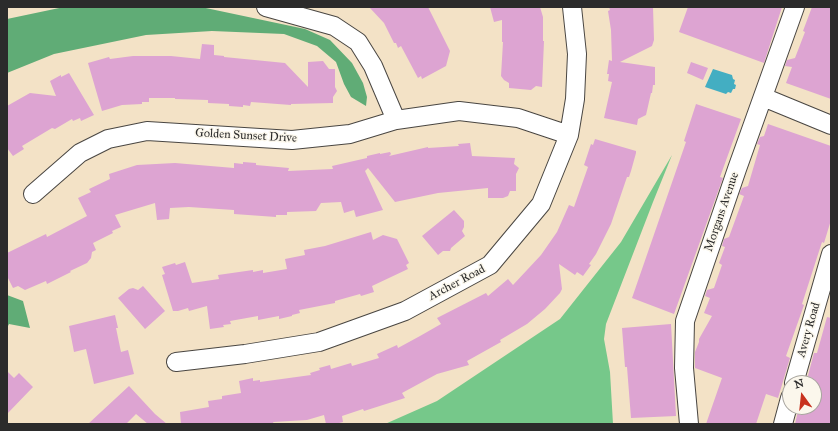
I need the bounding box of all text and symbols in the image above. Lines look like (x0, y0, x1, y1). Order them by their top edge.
street label: Golden Sunset Drive (195, 126, 297, 146)
street label: Morgans Avenue (702, 170, 742, 254)
street label: Archer Road (426, 262, 488, 304)
street label: Avery Road (794, 301, 824, 359)
north arrow (782, 375, 822, 415)
text: N (793, 376, 805, 391)

